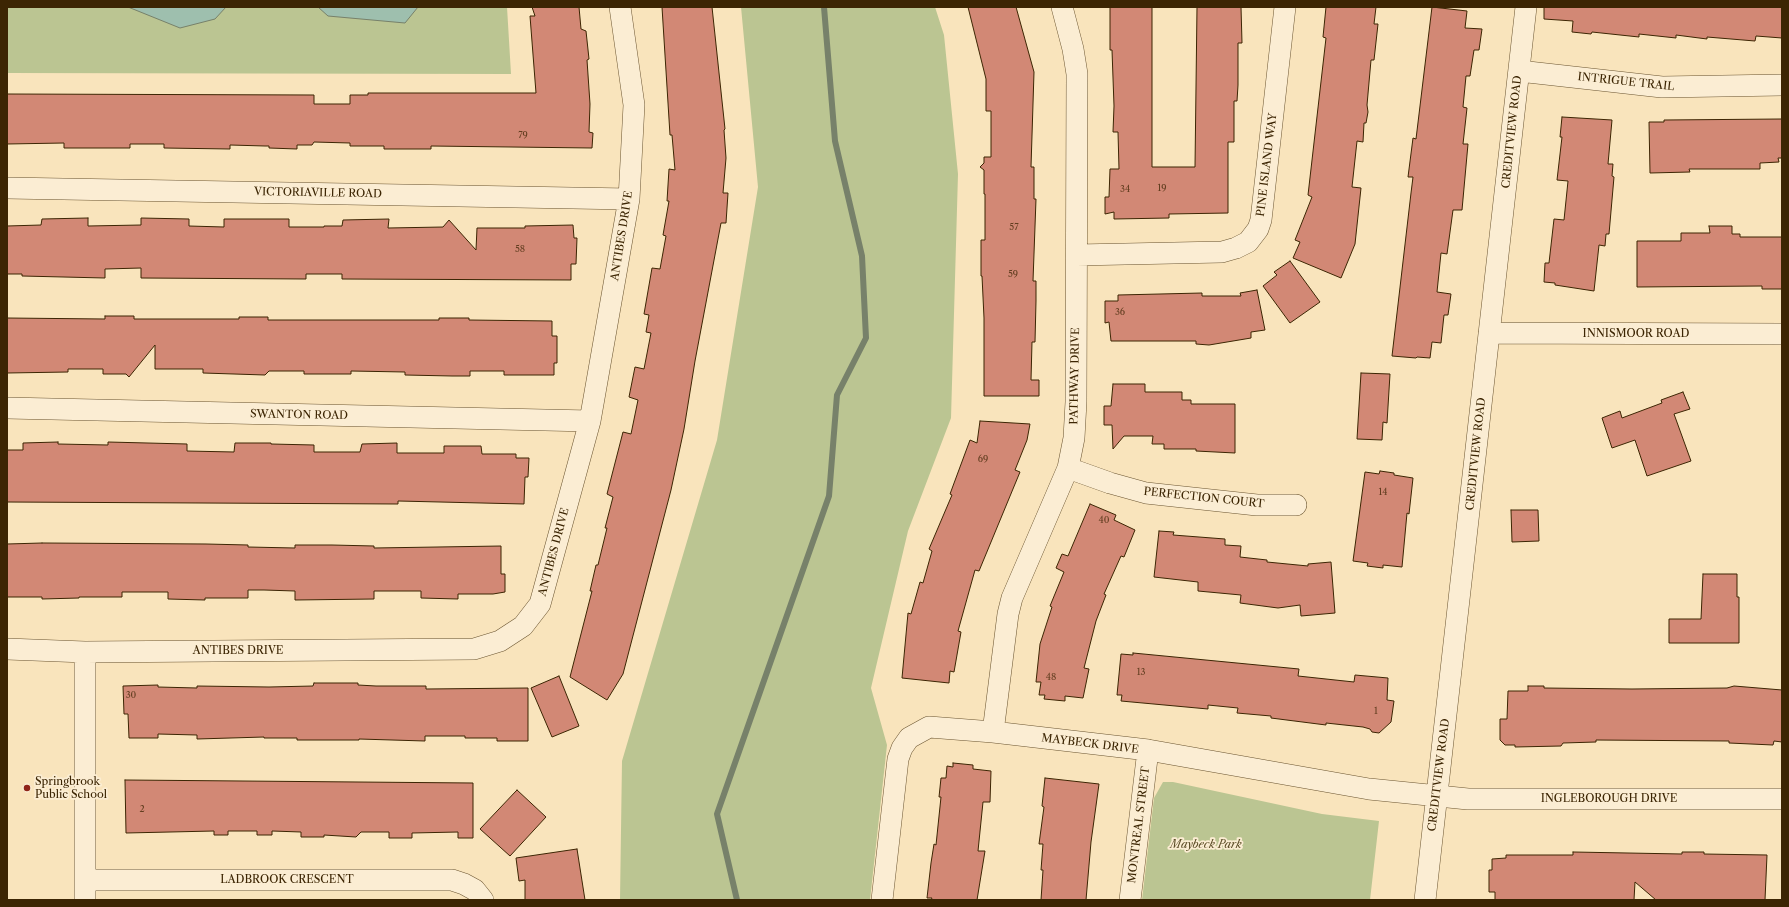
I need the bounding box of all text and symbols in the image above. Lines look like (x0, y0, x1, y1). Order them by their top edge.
street label: INTRIGUE TRAIL (1577, 70, 1675, 94)
street label: CREDITVIEW ROAD (1499, 75, 1525, 189)
street label: PINE ISLAND WAY (1254, 112, 1280, 218)
house number: 79 (518, 130, 528, 140)
house number: 19 (1157, 183, 1167, 193)
house number: 34 (1120, 184, 1130, 194)
street label: VICTORIAVILLE ROAD (254, 185, 382, 201)
street label: ANTIBES DRIVE (608, 190, 636, 282)
house number: 57 (1009, 222, 1019, 232)
house number: 58 (515, 244, 525, 254)
house number: 59 (1008, 269, 1018, 279)
house number: 36 (1115, 307, 1125, 317)
street label: PATHWAY DRIVE (1068, 327, 1082, 425)
street label: INNISMOOR ROAD (1583, 327, 1689, 341)
street label: CREDITVIEW ROAD (1463, 397, 1489, 511)
street label: SWANTON ROAD (250, 408, 348, 422)
house number: 69 (978, 454, 988, 464)
street label: PERFECTION COURT (1143, 485, 1265, 511)
house number: 14 (1379, 487, 1387, 497)
street label: ANTIBES DRIVE (536, 506, 572, 598)
house number: 40 (1099, 515, 1109, 525)
street label: ANTIBES DRIVE (193, 644, 283, 658)
house number: 13 (1137, 667, 1145, 677)
house number: 48 (1046, 672, 1056, 682)
house number: 30 (126, 690, 136, 700)
house number: 1 (1374, 706, 1378, 716)
street label: CREDITVIEW ROAD (1426, 718, 1452, 832)
street label: MAYBECK DRIVE (1041, 731, 1139, 757)
street label: MONTREAL STREET (1125, 766, 1153, 884)
place label: Springbrook Public School (35, 775, 107, 801)
marker: Springbrook Public School (22, 783, 32, 793)
street label: INGLEBOROUGH DRIVE (1541, 792, 1677, 806)
house number: 2 (139, 804, 145, 814)
park label: Maybeck Park (1170, 838, 1242, 852)
street label: LADBROOK CRESCENT (220, 873, 354, 887)

